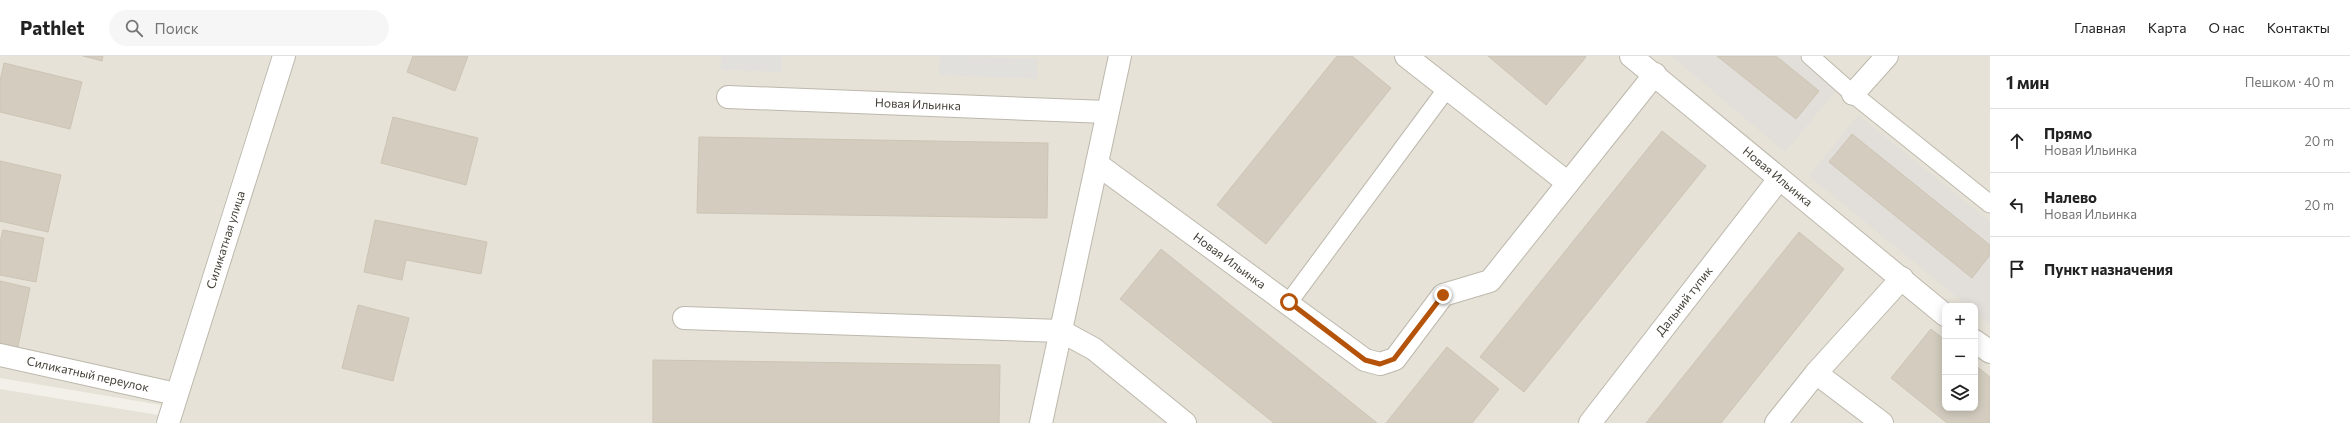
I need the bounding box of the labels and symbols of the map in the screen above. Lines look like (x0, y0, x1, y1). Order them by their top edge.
street label: Новая Ильинка (875, 95, 961, 112)
street label: Новая Ильинка (1741, 143, 1816, 209)
street label: Силикатная улица (203, 189, 247, 290)
street label: Новая Ильинка (1191, 229, 1269, 291)
street label: Дальний тупик (1652, 263, 1715, 338)
route end (1434, 286, 1452, 304)
route start (1280, 293, 1298, 311)
street label: Силикатный переулок (26, 353, 151, 394)

